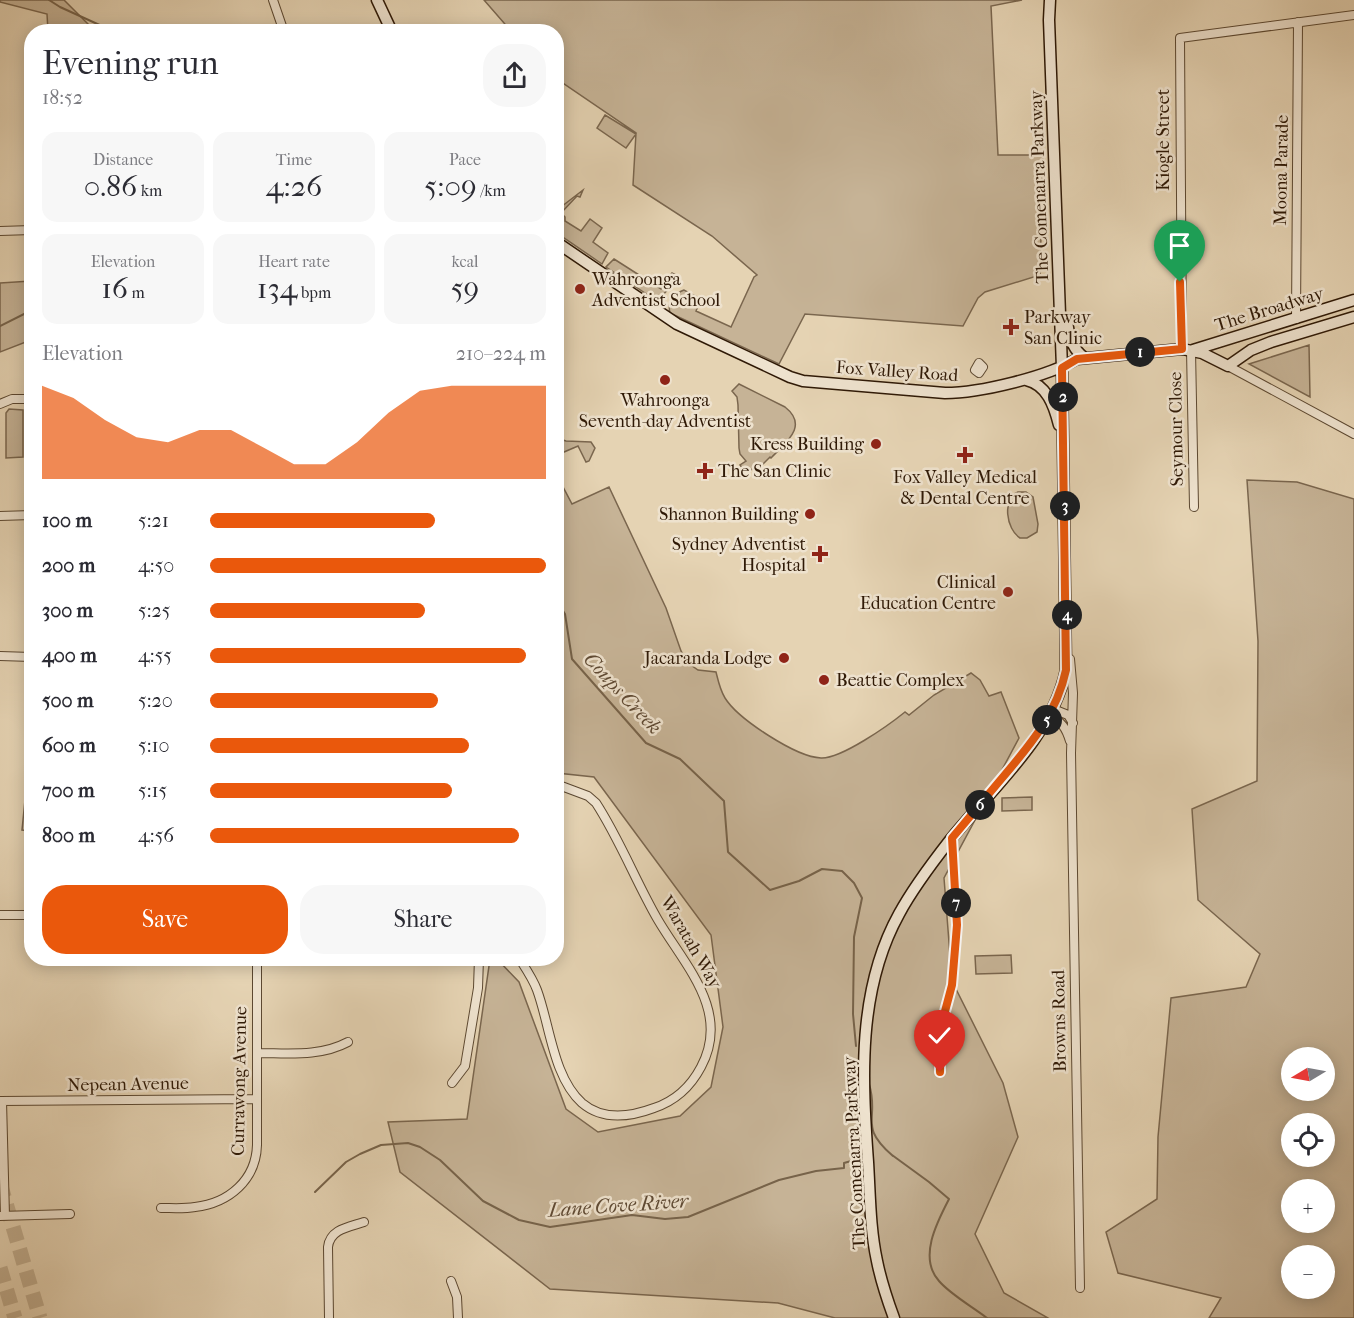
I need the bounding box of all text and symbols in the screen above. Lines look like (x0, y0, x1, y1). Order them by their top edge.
text: Evening run (42, 44, 219, 83)
button: share (483, 44, 546, 107)
text: 18:52 (42, 86, 83, 109)
street label: Kiogle Street (1153, 88, 1174, 191)
street label: The Comenarra Parkway (1026, 89, 1053, 284)
street label: Moona Parade (1270, 114, 1293, 226)
text: Distance (93, 150, 153, 169)
text: Time (276, 150, 312, 169)
text: Pace (449, 150, 481, 169)
text: 0.86 (84, 169, 137, 204)
text: 4:26 (266, 169, 322, 204)
text: 5:09 (424, 169, 477, 204)
text: km (137, 181, 162, 200)
text: /km (477, 181, 506, 200)
pin (1154, 220, 1205, 282)
icon: arrive (1163, 229, 1196, 262)
text: Elevation (91, 252, 155, 271)
text: Heart rate (258, 252, 330, 271)
text: kcal (452, 252, 478, 271)
place label: Wahroonga Adventist School (591, 269, 720, 311)
text: 16 (101, 271, 128, 306)
text: 134 (257, 271, 298, 306)
text: 59 (451, 271, 479, 306)
marker: Wahroonga Adventist School (573, 282, 587, 296)
text: m (128, 283, 145, 302)
text: bpm (298, 283, 331, 302)
street label: The Broadway (1212, 283, 1327, 336)
place label: Parkway San Clinic (1024, 307, 1102, 349)
marker: Parkway San Clinic (1002, 318, 1020, 336)
pin: 1 (1125, 337, 1155, 367)
text: Elevation (42, 342, 123, 365)
text: 210–224 m (456, 342, 546, 365)
text: 1 (1137, 342, 1143, 361)
street label: Fox Valley Road (835, 357, 959, 386)
street label: Seymour Close (1165, 371, 1188, 486)
marker: Wahroonga Seventh-day Adventist (658, 373, 672, 387)
pin: 2 (1048, 382, 1078, 412)
text: 2 (1059, 387, 1067, 406)
place label: Wahroonga Seventh-day Adventist (579, 390, 752, 432)
place label: Kress Building (750, 434, 864, 455)
marker: Kress Building (869, 437, 883, 451)
marker: Fox Valley Medical & Dental Centre (956, 446, 974, 464)
place label: The San Clinic (718, 461, 831, 482)
marker: The San Clinic (696, 462, 714, 480)
place label: Fox Valley Medical & Dental Centre (893, 467, 1037, 509)
pin: 3 (1050, 491, 1080, 521)
text: 3 (1062, 496, 1068, 515)
place label: Shannon Building (659, 504, 798, 525)
marker: Shannon Building (803, 507, 817, 521)
text: 100 m (42, 509, 92, 532)
text: 5:21 (138, 509, 169, 532)
place label: Sydney Adventist Hospital (672, 534, 807, 576)
marker: Sydney Adventist Hospital (811, 545, 829, 563)
text: 200 m (42, 554, 95, 577)
text: 4:50 (138, 554, 174, 577)
place label: Clinical Education Centre (860, 572, 996, 614)
marker: Clinical Education Centre (1001, 585, 1015, 599)
text: 300 m (42, 599, 93, 622)
text: 5:25 (138, 599, 170, 622)
pin: 4 (1052, 600, 1082, 630)
text: 4 (1062, 605, 1072, 624)
text: 400 m (42, 644, 97, 667)
text: 4:55 (138, 644, 172, 667)
water label: Coups Creek (579, 648, 666, 739)
place label: Jacaranda Lodge (642, 648, 772, 669)
marker: Jacaranda Lodge (777, 651, 791, 665)
place label: Beattie Complex (836, 670, 965, 691)
marker: Beattie Complex (817, 673, 831, 687)
text: 500 m (42, 689, 94, 712)
text: 5:20 (138, 689, 173, 712)
pin: 5 (1032, 705, 1062, 735)
text: 5 (1044, 710, 1050, 729)
text: 600 m (42, 734, 96, 757)
text: 5:10 (138, 734, 170, 757)
text: 700 m (42, 779, 95, 802)
text: 5:15 (138, 779, 167, 802)
pin: 6 (965, 790, 995, 820)
text: 6 (976, 795, 984, 814)
text: 800 m (42, 824, 95, 847)
text: 4:56 (138, 824, 174, 847)
button: Save (42, 885, 288, 954)
button: Share (300, 885, 546, 954)
pin: 7 (941, 888, 971, 918)
street label: Waratah Way (655, 891, 726, 994)
text: 7 (952, 893, 960, 912)
street label: Browns Road (1048, 969, 1071, 1072)
street label: Currawong Avenue (228, 1006, 251, 1156)
pin (914, 1010, 965, 1072)
icon: check (923, 1019, 956, 1052)
north arrow (1281, 1047, 1335, 1101)
map controls (1281, 1047, 1335, 1299)
street label: The Comenarra Parkway (839, 1055, 870, 1250)
street label: Nepean Avenue (67, 1073, 189, 1096)
button: locate (1281, 1113, 1335, 1167)
button: + (1281, 1179, 1335, 1233)
water label: Lane Cove River (545, 1189, 691, 1222)
button: − (1281, 1245, 1335, 1299)

